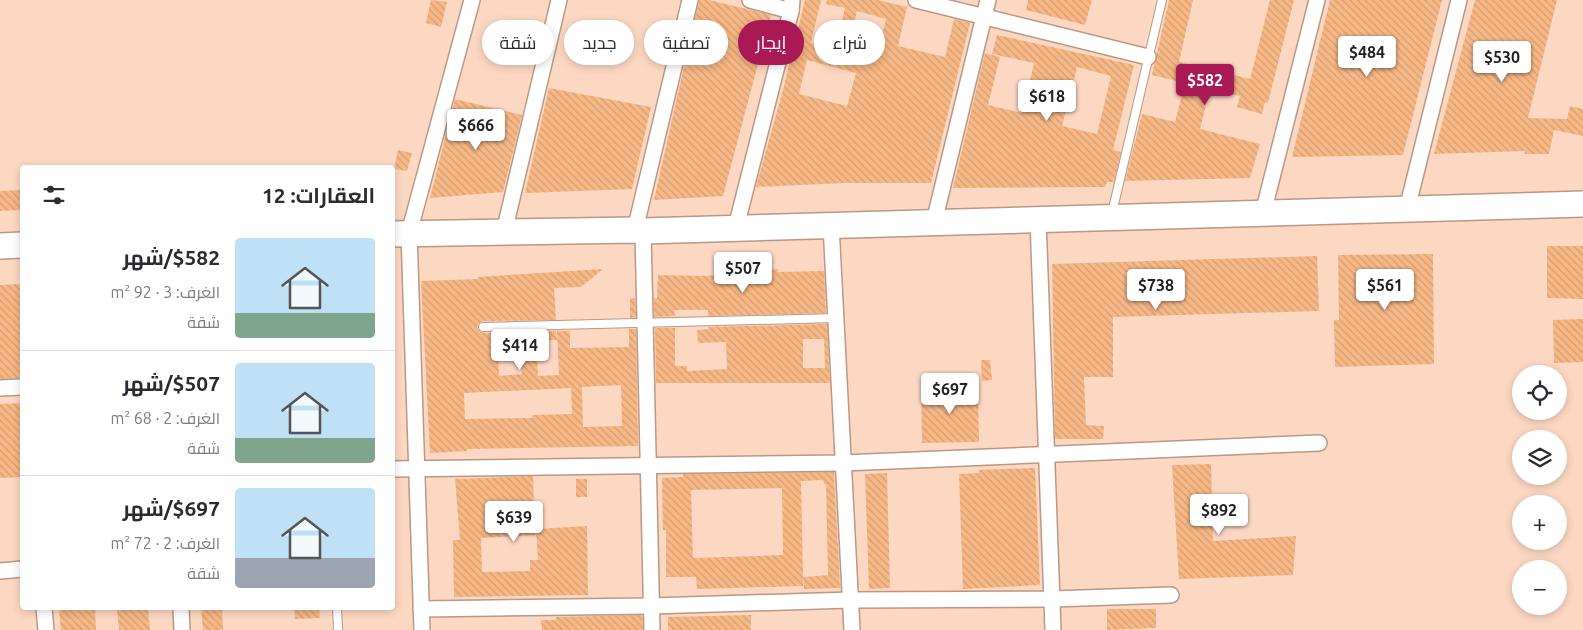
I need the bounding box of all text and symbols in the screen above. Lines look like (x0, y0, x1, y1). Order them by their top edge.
chip: شقة (482, 20, 554, 65)
chip: جديد (564, 20, 634, 65)
chip: تصفية (644, 20, 728, 65)
chip: إيجار (738, 20, 804, 65)
chip: شراء (814, 20, 885, 65)
pin: $484 (1337, 36, 1397, 78)
pin: $530 (1472, 41, 1532, 83)
text: $484 (1349, 43, 1385, 61)
text: $530 (1484, 48, 1520, 66)
pin: $582 (1175, 64, 1235, 106)
text: $582 (1187, 71, 1223, 89)
pin: $618 (1017, 80, 1077, 122)
text: $618 (1029, 87, 1065, 105)
pin: $666 (446, 108, 506, 151)
text: $666 (458, 116, 494, 134)
icon: filters (40, 181, 68, 209)
text: العقارات: 12 (262, 183, 375, 207)
text: $582/شهر (123, 245, 220, 269)
pin: $507 (713, 252, 773, 294)
icon: home (275, 258, 335, 318)
text: $507 (725, 259, 761, 277)
pin: $738 (1126, 268, 1186, 311)
pin: $561 (1355, 268, 1415, 311)
text: $738 (1138, 276, 1174, 294)
text: $561 (1367, 276, 1403, 294)
text: الغرف: 3 · 92 m² (111, 283, 220, 301)
text: شقة (187, 313, 220, 331)
pin: $414 (490, 328, 550, 371)
text: $414 (502, 336, 538, 354)
map controls (1512, 365, 1567, 615)
button: locate (1512, 365, 1567, 420)
text: $507/شهر (123, 371, 220, 395)
pin: $697 (920, 372, 980, 415)
text: $697 (932, 380, 968, 398)
icon: home (275, 383, 335, 443)
text: الغرف: 2 · 68 m² (111, 409, 220, 427)
button: layers (1512, 430, 1567, 485)
text: شقة (187, 439, 220, 457)
pin: $892 (1189, 494, 1249, 536)
button: + (1512, 495, 1567, 550)
text: $697/شهر (123, 496, 220, 520)
pin: $639 (484, 500, 544, 543)
text: $892 (1201, 501, 1237, 519)
icon: home (275, 508, 335, 568)
text: $639 (496, 508, 532, 526)
text: الغرف: 2 · 72 m² (111, 534, 220, 552)
button: − (1512, 560, 1567, 615)
text: شقة (187, 564, 220, 582)

